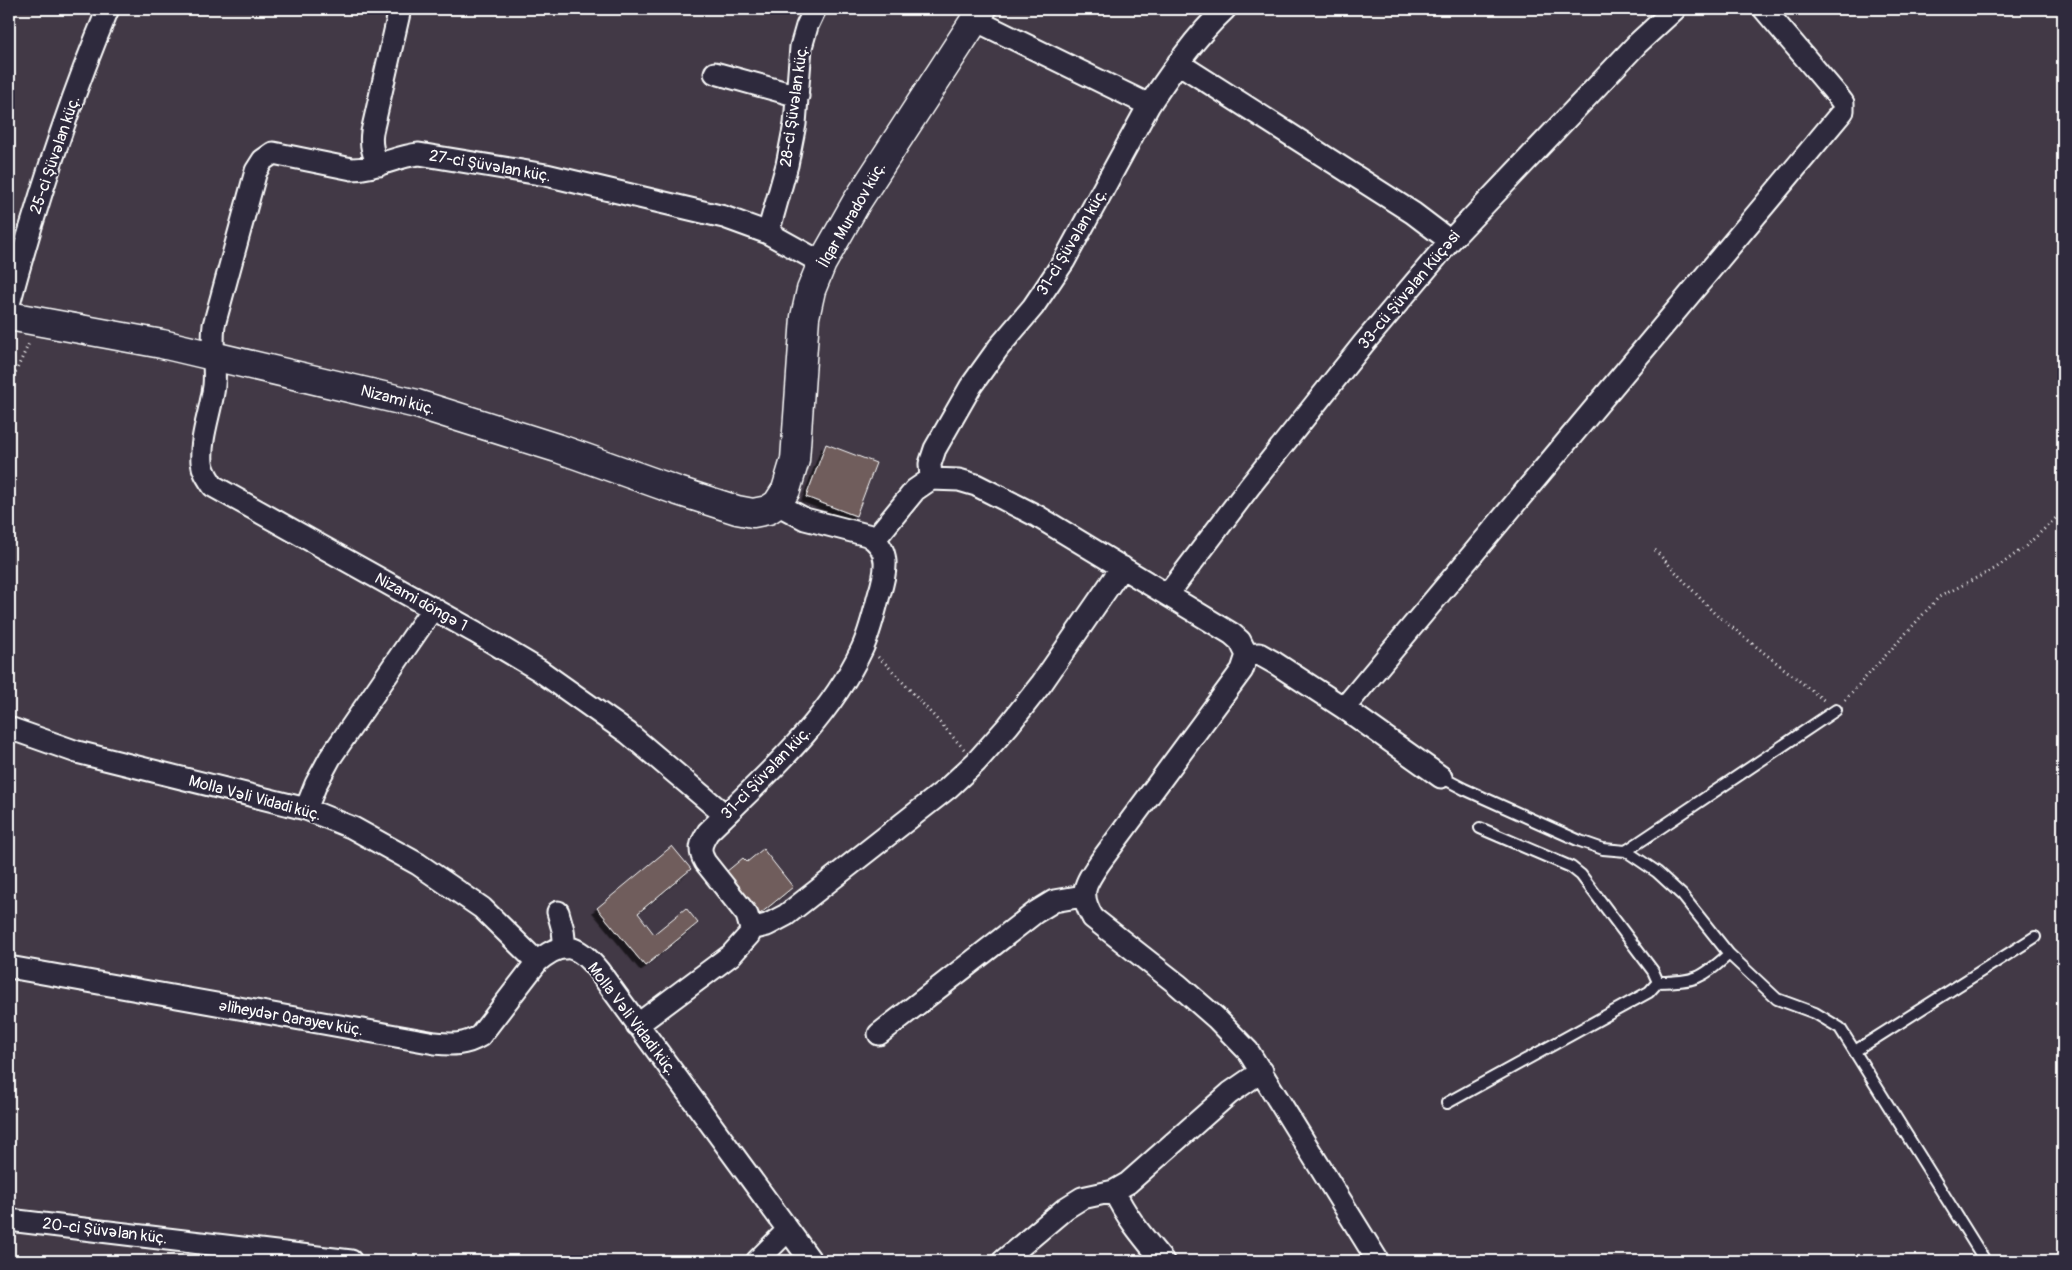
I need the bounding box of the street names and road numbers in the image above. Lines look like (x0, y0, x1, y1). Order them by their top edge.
street label: 28-ci Şüvəlan küç. (776, 44, 812, 168)
street label: 25-ci Şüvəlan küç. (25, 93, 85, 217)
street label: 27-ci Şüvəlan küç. (428, 145, 552, 187)
street label: İlqar Muradov küç. (814, 159, 890, 271)
street label: 31-ci Şüvəlan küç. (1032, 185, 1112, 299)
street label: 33-cü Şüvəlan Küçəsi (1354, 227, 1464, 353)
street label: Nizami küç. (358, 380, 438, 420)
street label: Nizami döngə 1 (371, 568, 471, 636)
street label: 31-ci Şüvəlan küç. (717, 723, 815, 823)
street label: Molla Vəli Vidadi küç. (186, 771, 324, 825)
street label: Molla Vəli Vidadi küç. (583, 958, 681, 1080)
street label: Əliheydər Qarayev küç. (217, 995, 365, 1041)
street label: 20-ci Şüvəlan küç. (41, 1213, 169, 1249)

